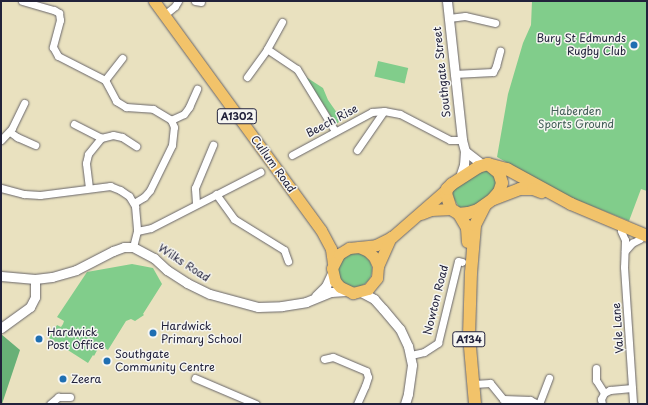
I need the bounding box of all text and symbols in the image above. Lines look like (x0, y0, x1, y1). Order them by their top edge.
street label: Southgate Street (431, 26, 453, 118)
place label: Bury St Edmunds Rugby Club (536, 32, 626, 58)
marker: Bury St Edmunds Rugby Club (629, 40, 639, 50)
street label: Beech Rise (304, 102, 360, 140)
park label: Haberden Sports Ground (538, 105, 614, 131)
road number: A1302 (216, 108, 258, 124)
street label: Cullum Road (248, 133, 298, 195)
street label: Wilks Road (155, 241, 213, 285)
street label: Nowton Road (421, 264, 451, 336)
street label: Vale Lane (610, 302, 626, 354)
place label: Hardwick Primary School (161, 320, 242, 346)
place label: Hardwick Post Office (47, 326, 105, 352)
marker: Hardwick Primary School (148, 328, 158, 338)
road number: A134 (452, 331, 486, 347)
marker: Hardwick Post Office (34, 334, 44, 344)
place label: Southgate Community Centre (115, 348, 216, 374)
marker: Southgate Community Centre (102, 356, 112, 366)
place label: Zeera (71, 372, 101, 386)
marker: Zeera (58, 374, 68, 384)

